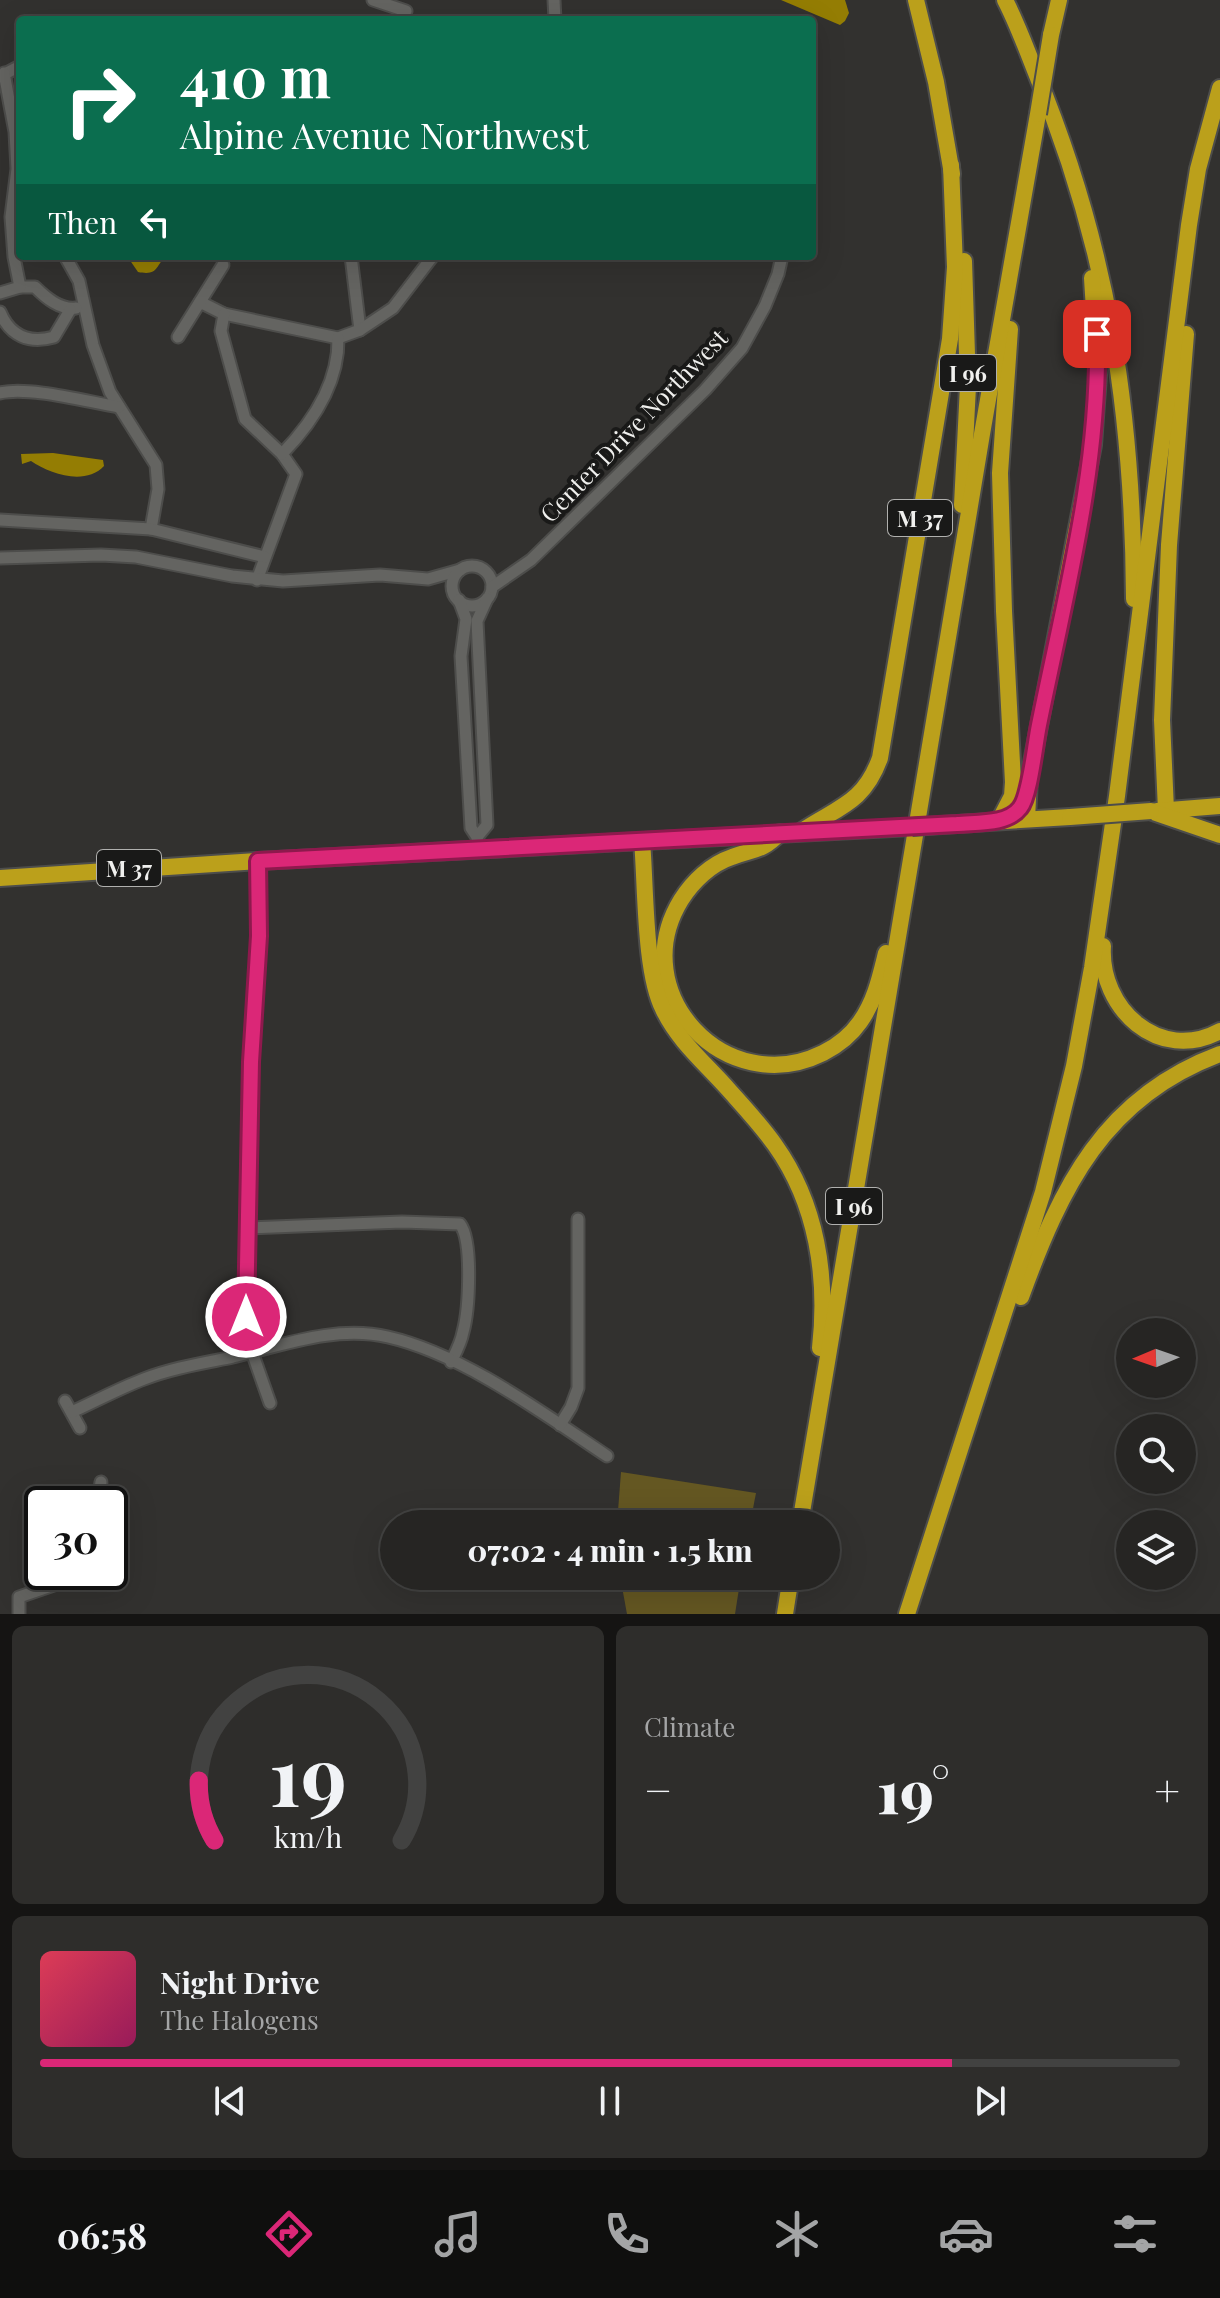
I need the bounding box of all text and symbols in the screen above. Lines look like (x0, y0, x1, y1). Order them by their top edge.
text: 410 m (180, 38, 331, 113)
icon: right (48, 48, 152, 152)
text: Alpine Avenue Northwest (180, 110, 588, 158)
icon: left (133, 200, 177, 244)
text: Then (48, 202, 117, 242)
pin (1063, 300, 1131, 368)
icon: arrive (1075, 312, 1119, 356)
street label: Center Drive Northwest (532, 321, 734, 528)
road number: I 96 (940, 355, 996, 391)
road number: M 37 (888, 500, 952, 536)
road number: M 37 (97, 850, 161, 886)
road number: I 96 (826, 1188, 882, 1224)
position arrow (204, 1275, 288, 1359)
north arrow (1116, 1318, 1196, 1398)
map controls (1116, 1318, 1196, 1590)
button: search (1116, 1414, 1196, 1494)
speed limit sign: 30 (24, 1486, 128, 1590)
button: layers (1116, 1510, 1196, 1590)
text: 07:02 · 4 min · 1.5 km (467, 1530, 753, 1570)
text: Climate (644, 1709, 735, 1744)
text: 19 (269, 1717, 347, 1828)
text: 19° (877, 1749, 950, 1829)
text: − (644, 1759, 672, 1818)
text: + (1154, 1759, 1180, 1818)
text: km/h (274, 1817, 342, 1855)
text: Night Drive (160, 1962, 320, 2002)
text: The Halogens (160, 2002, 319, 2037)
icon: previous (208, 2079, 252, 2123)
icon: pause (588, 2079, 632, 2123)
icon: next (968, 2079, 1012, 2123)
icon: directions (261, 2206, 317, 2262)
icon: music (430, 2206, 486, 2262)
icon: phone (599, 2206, 655, 2262)
icon: climate (769, 2206, 825, 2262)
icon: car (938, 2206, 994, 2262)
icon: filters (1107, 2206, 1163, 2262)
text: 06:58 (57, 2210, 147, 2258)

